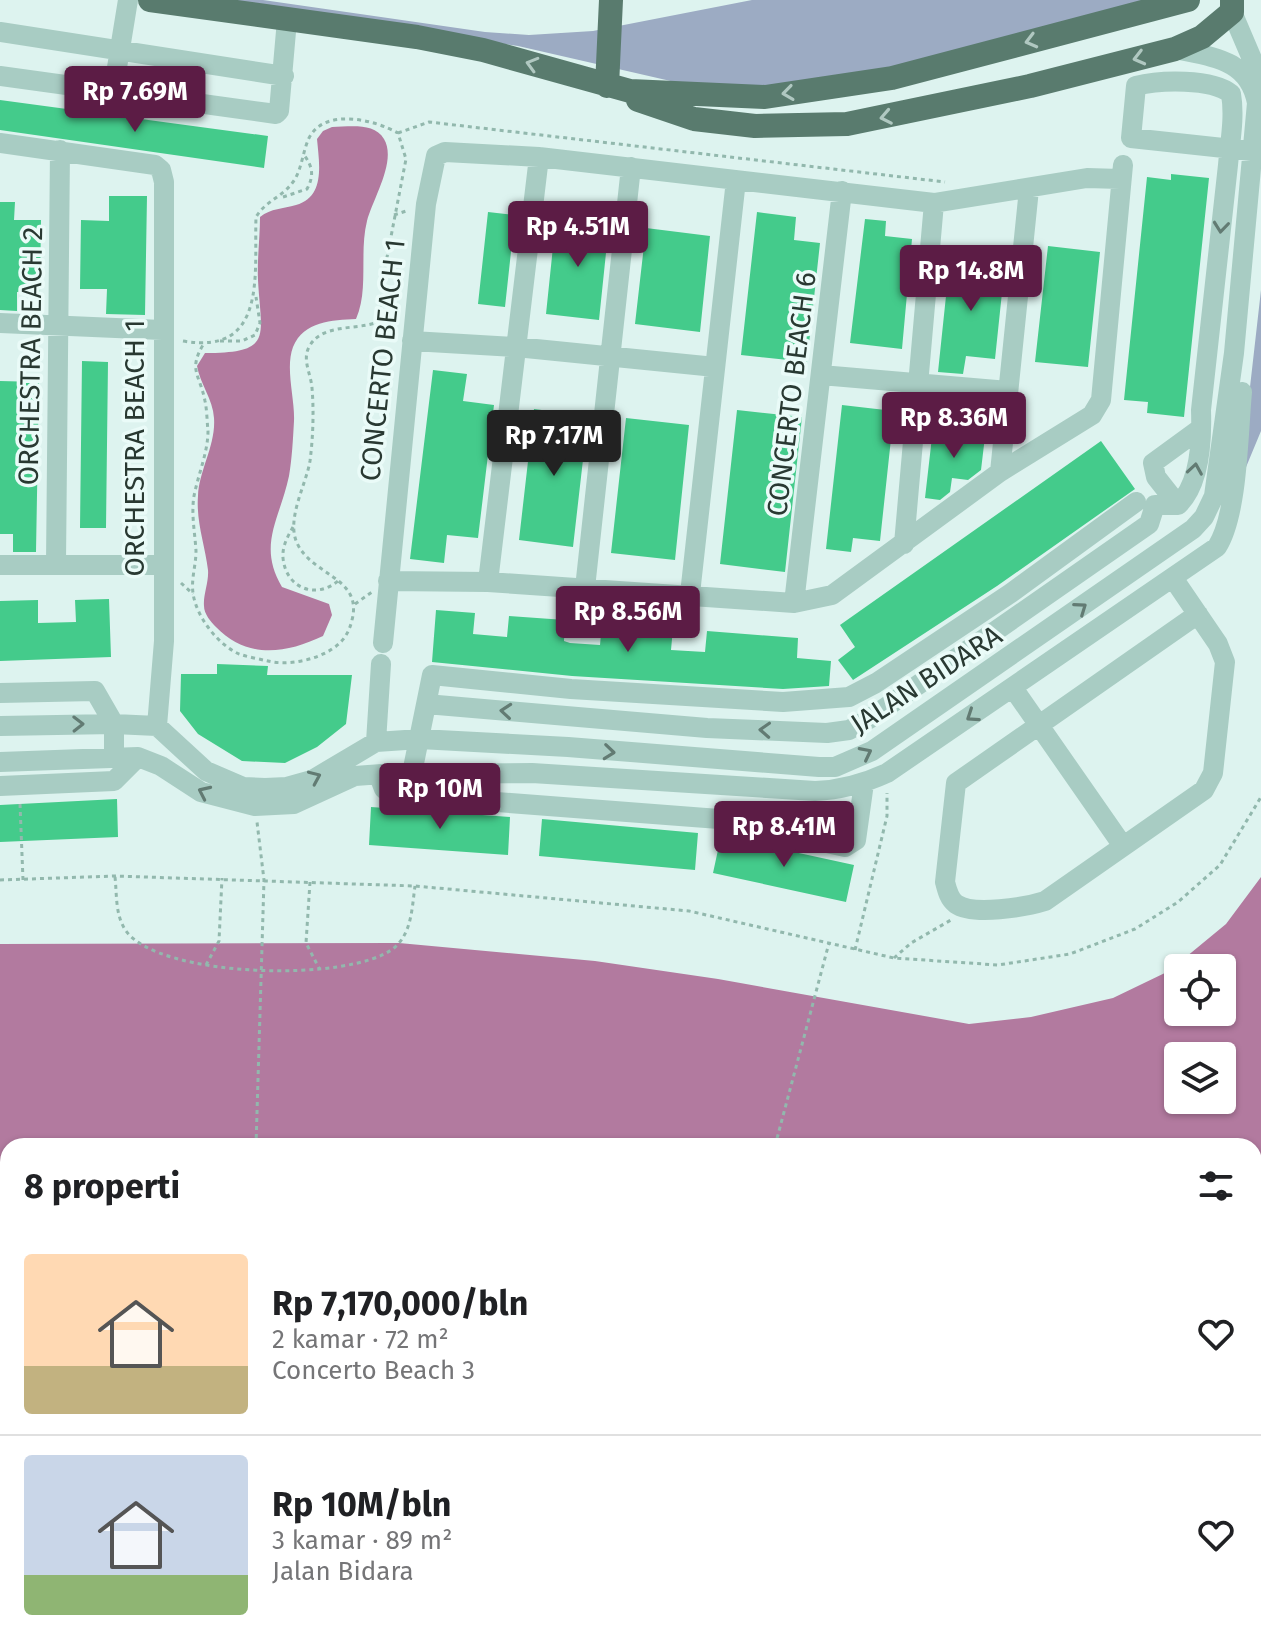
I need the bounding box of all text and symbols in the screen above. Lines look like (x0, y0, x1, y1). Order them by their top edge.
one-way arrow (1025, 32, 1039, 49)
one-way arrow (1132, 49, 1146, 66)
one-way arrow (525, 57, 539, 74)
pin: Rp 7.69M (52, 66, 218, 134)
text: Rp 7.69M (82, 76, 188, 107)
one-way arrow (781, 84, 794, 101)
one-way arrow (879, 108, 893, 125)
pin: Rp 4.51M (495, 201, 661, 269)
text: Rp 4.51M (526, 211, 630, 242)
one-way arrow (1213, 220, 1230, 234)
street label: ORCHESTRA BEACH 2 (12, 226, 49, 486)
street label: CONCERTO BEACH 1 (353, 237, 412, 483)
pin: Rp 14.8M (888, 245, 1054, 313)
text: Rp 14.8M (918, 255, 1024, 286)
street label: CONCERTO BEACH 6 (760, 270, 823, 518)
street label: ORCHESTRA BEACH 1 (118, 319, 151, 577)
pin: Rp 8.36M (871, 392, 1037, 460)
text: Rp 8.36M (900, 402, 1008, 433)
pin: Rp 7.17M (471, 410, 637, 478)
text: Rp 7.17M (505, 420, 603, 451)
one-way arrow (1185, 462, 1202, 476)
pin: Rp 8.56M (545, 586, 711, 654)
text: Rp 8.56M (574, 596, 682, 627)
one-way arrow (1073, 603, 1087, 618)
street label: JALAN BIDARA (845, 618, 1008, 740)
one-way arrow (499, 703, 512, 720)
one-way arrow (966, 706, 980, 721)
one-way arrow (72, 716, 85, 733)
one-way arrow (758, 722, 771, 739)
one-way arrow (603, 743, 616, 760)
one-way arrow (857, 748, 872, 763)
pin: Rp 10M (375, 763, 505, 831)
one-way arrow (307, 771, 321, 787)
text: Rp 10M (397, 773, 483, 804)
one-way arrow (198, 786, 212, 802)
pin: Rp 8.41M (701, 801, 867, 869)
text: Rp 8.41M (732, 811, 836, 842)
map controls (1164, 954, 1236, 1114)
button: locate (1164, 954, 1236, 1026)
button: layers (1164, 1042, 1236, 1114)
icon: filters (1194, 1164, 1238, 1208)
text: 8 properti (24, 1166, 180, 1207)
text: Rp 7,170,000/bln (272, 1283, 528, 1324)
icon: home (88, 1286, 184, 1382)
icon: heart (1194, 1312, 1238, 1356)
text: 2 kamar · 72 m² (272, 1324, 449, 1355)
text: Concerto Beach 3 (272, 1355, 475, 1386)
text: Rp 10M/bln (272, 1484, 451, 1525)
icon: home (88, 1487, 184, 1583)
icon: heart (1194, 1513, 1238, 1557)
text: 3 kamar · 89 m² (272, 1525, 452, 1556)
text: Jalan Bidara (272, 1556, 414, 1587)

